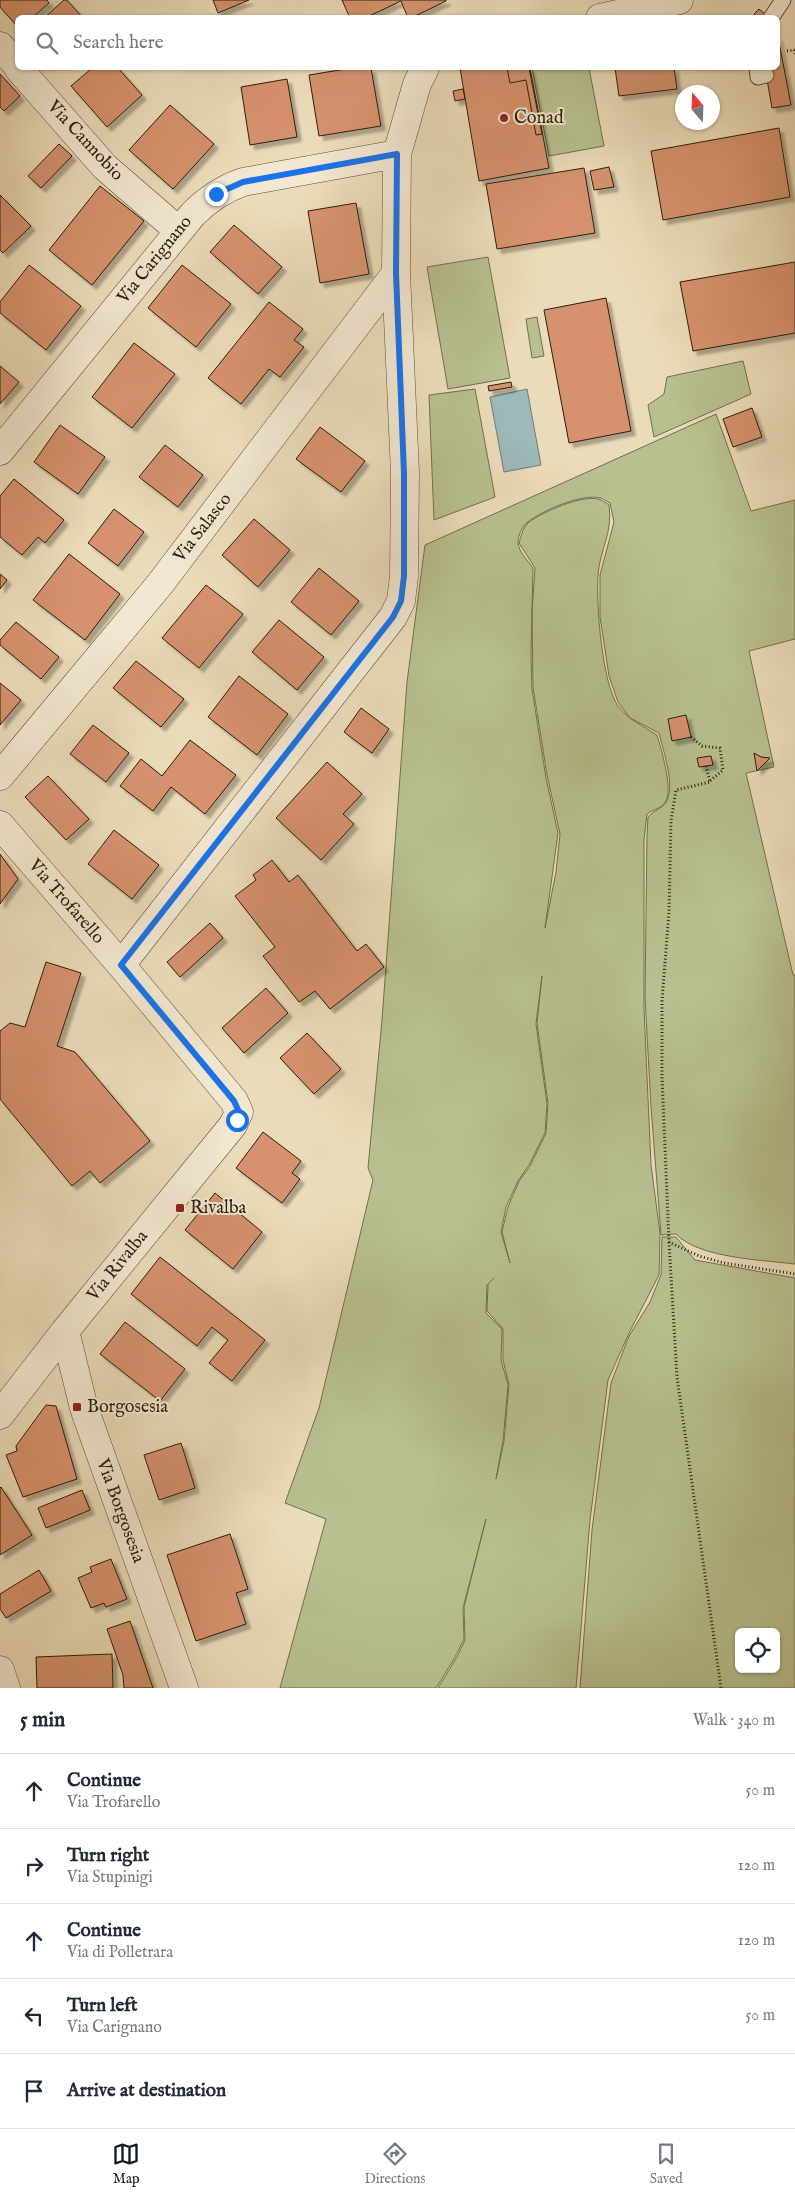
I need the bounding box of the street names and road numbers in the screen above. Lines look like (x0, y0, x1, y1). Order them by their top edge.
street label: Via Cannobio (41, 95, 128, 186)
street label: Via Carignano (112, 211, 198, 310)
street label: Via Salasco (168, 488, 237, 568)
street label: Via Trofarello (22, 854, 109, 949)
street label: Via Rivalba (82, 1226, 154, 1307)
street label: Via Borgosesia (90, 1455, 150, 1567)

